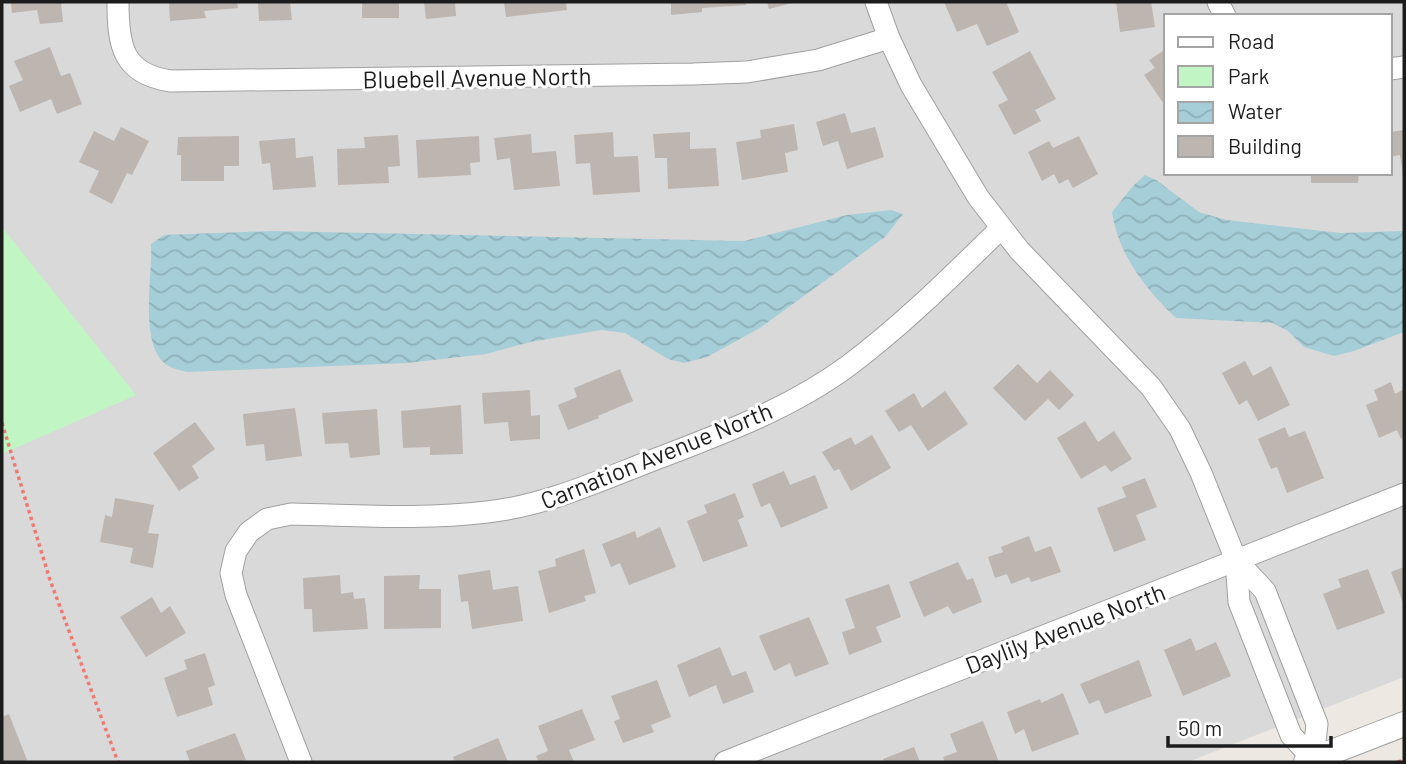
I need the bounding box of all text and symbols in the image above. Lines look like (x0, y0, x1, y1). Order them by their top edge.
legend (1164, 14, 1392, 175)
text: Road (1228, 28, 1274, 53)
street label: Bluebell Avenue North (362, 61, 592, 93)
text: Park (1228, 63, 1269, 88)
text: Water (1228, 98, 1283, 123)
text: Building (1228, 133, 1302, 158)
street label: Carnation Avenue North (536, 395, 776, 515)
street label: Daylily Avenue North (961, 576, 1169, 680)
scale bar (1168, 704, 1331, 748)
text: 50 m (1178, 715, 1222, 740)

